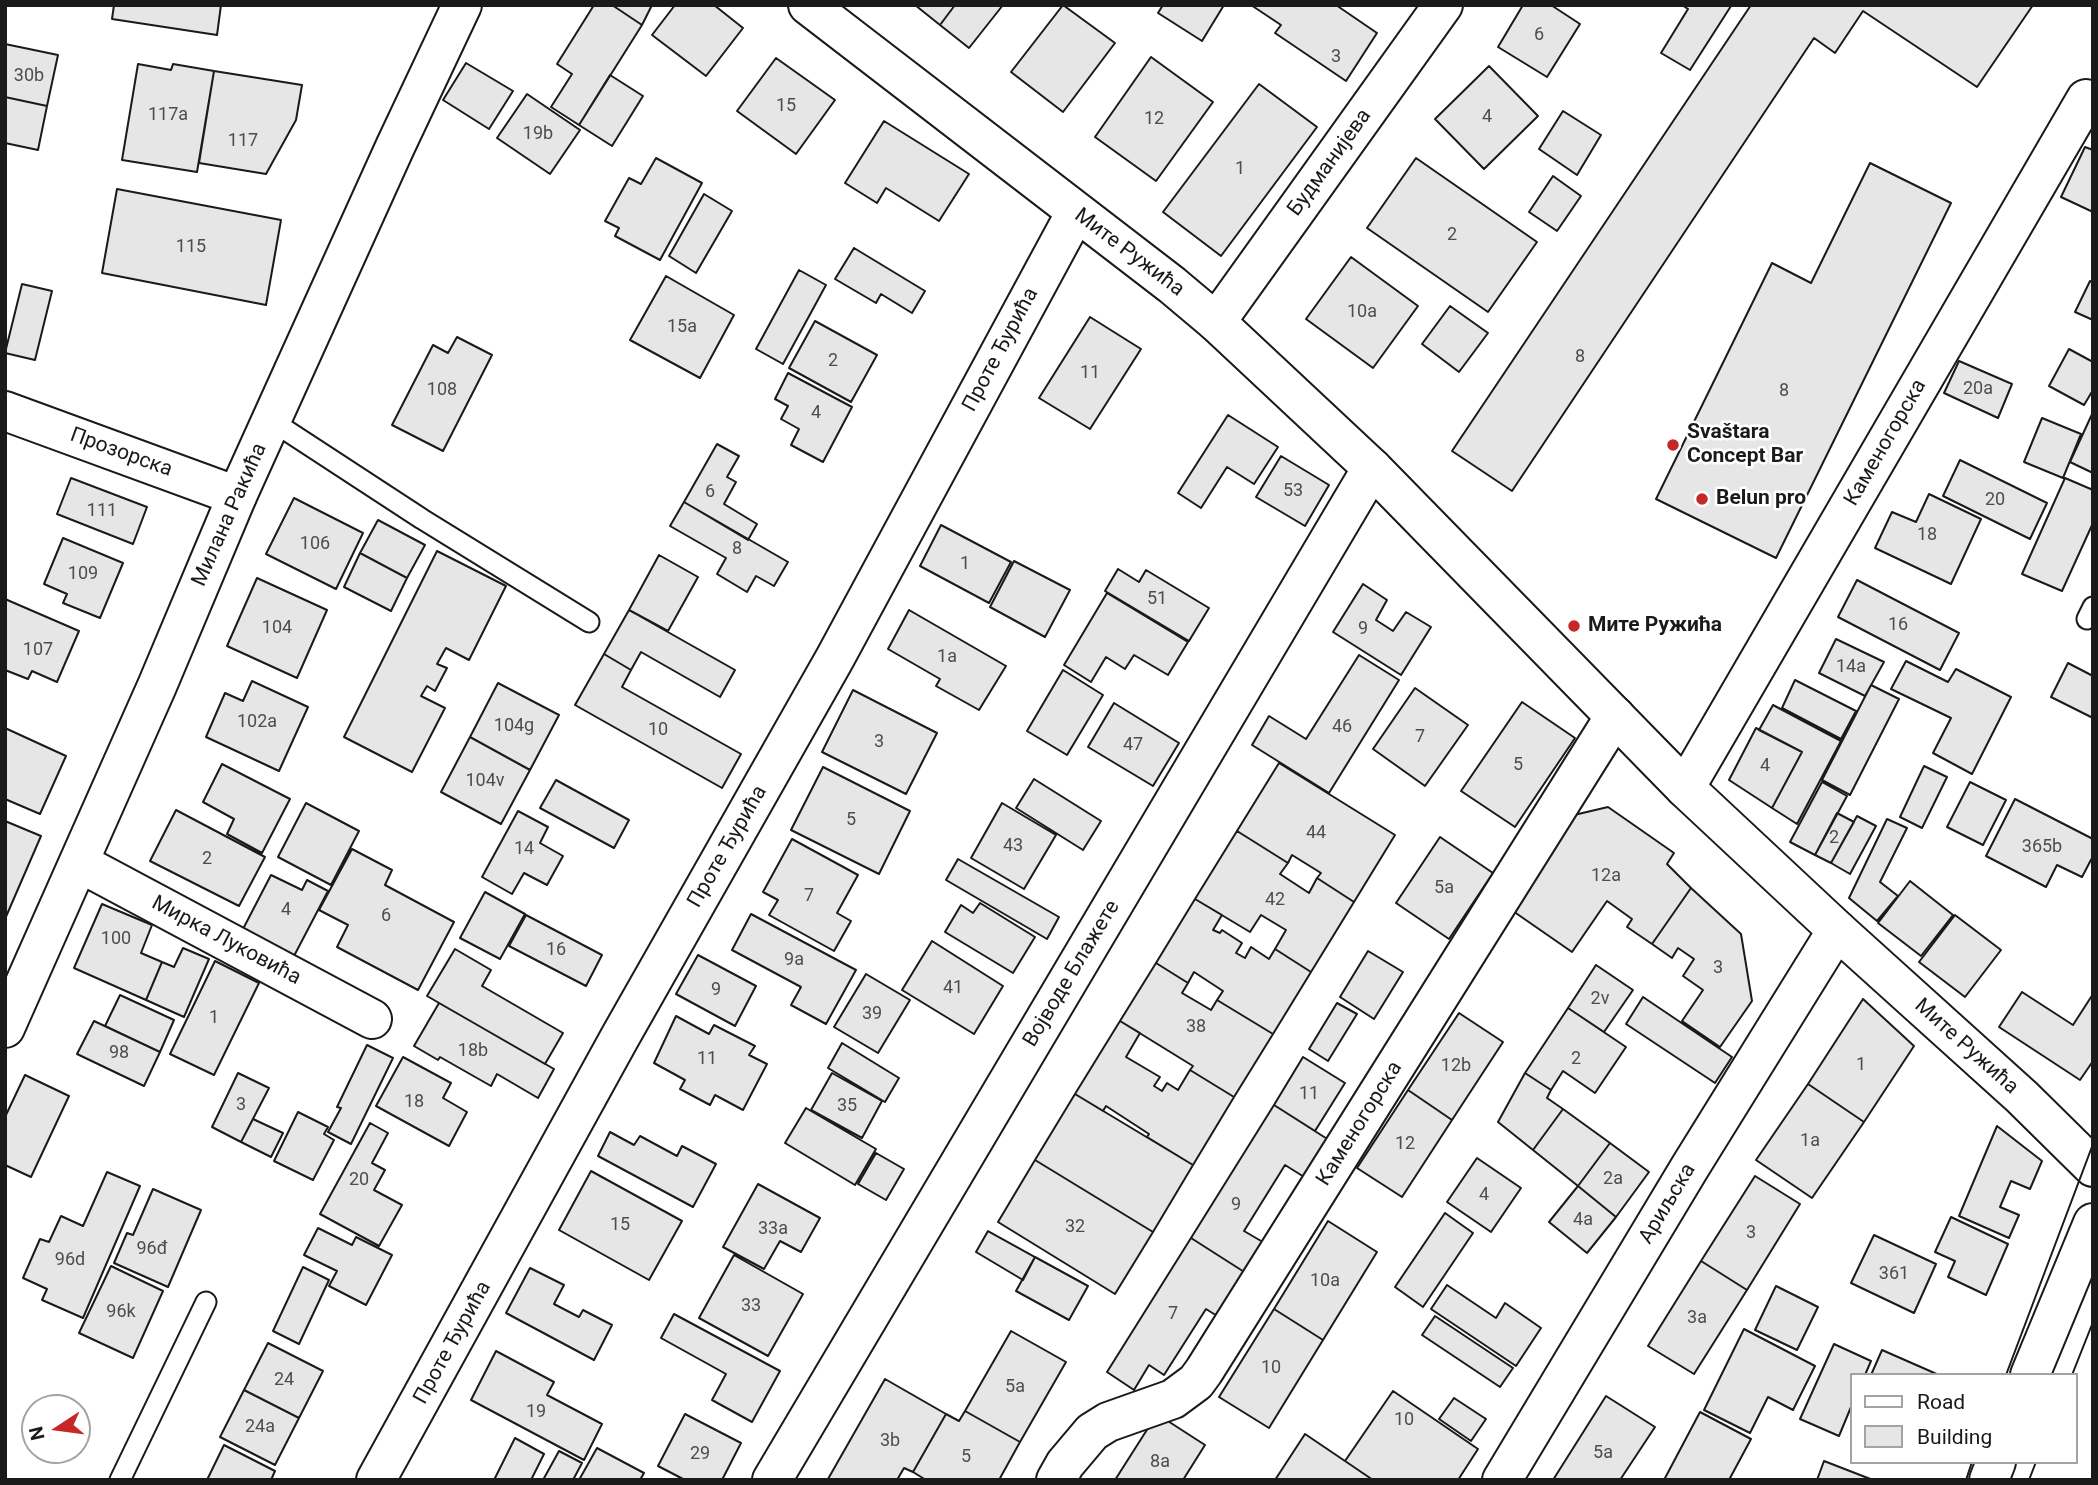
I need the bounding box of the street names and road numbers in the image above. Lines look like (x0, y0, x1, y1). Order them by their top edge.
street label: Будманијева (1283, 105, 1377, 221)
street label: Мите Ружића (1069, 204, 1189, 302)
street label: Проте Ђурића (958, 284, 1044, 416)
street label: Каменогорска (1840, 375, 1932, 511)
street label: Прозорска (66, 423, 176, 483)
street label: Милана Ракића (187, 439, 273, 591)
street label: Проте Ђурића (683, 781, 773, 913)
street label: Мирка Луковића (147, 891, 305, 991)
street label: Војводе Блажете (1018, 896, 1126, 1052)
street label: Мите Ружића (1909, 994, 2023, 1100)
street label: Каменогорска (1312, 1057, 1408, 1191)
street label: Ариљска (1634, 1159, 1702, 1249)
street label: Проте Ђурића (409, 1277, 497, 1409)

